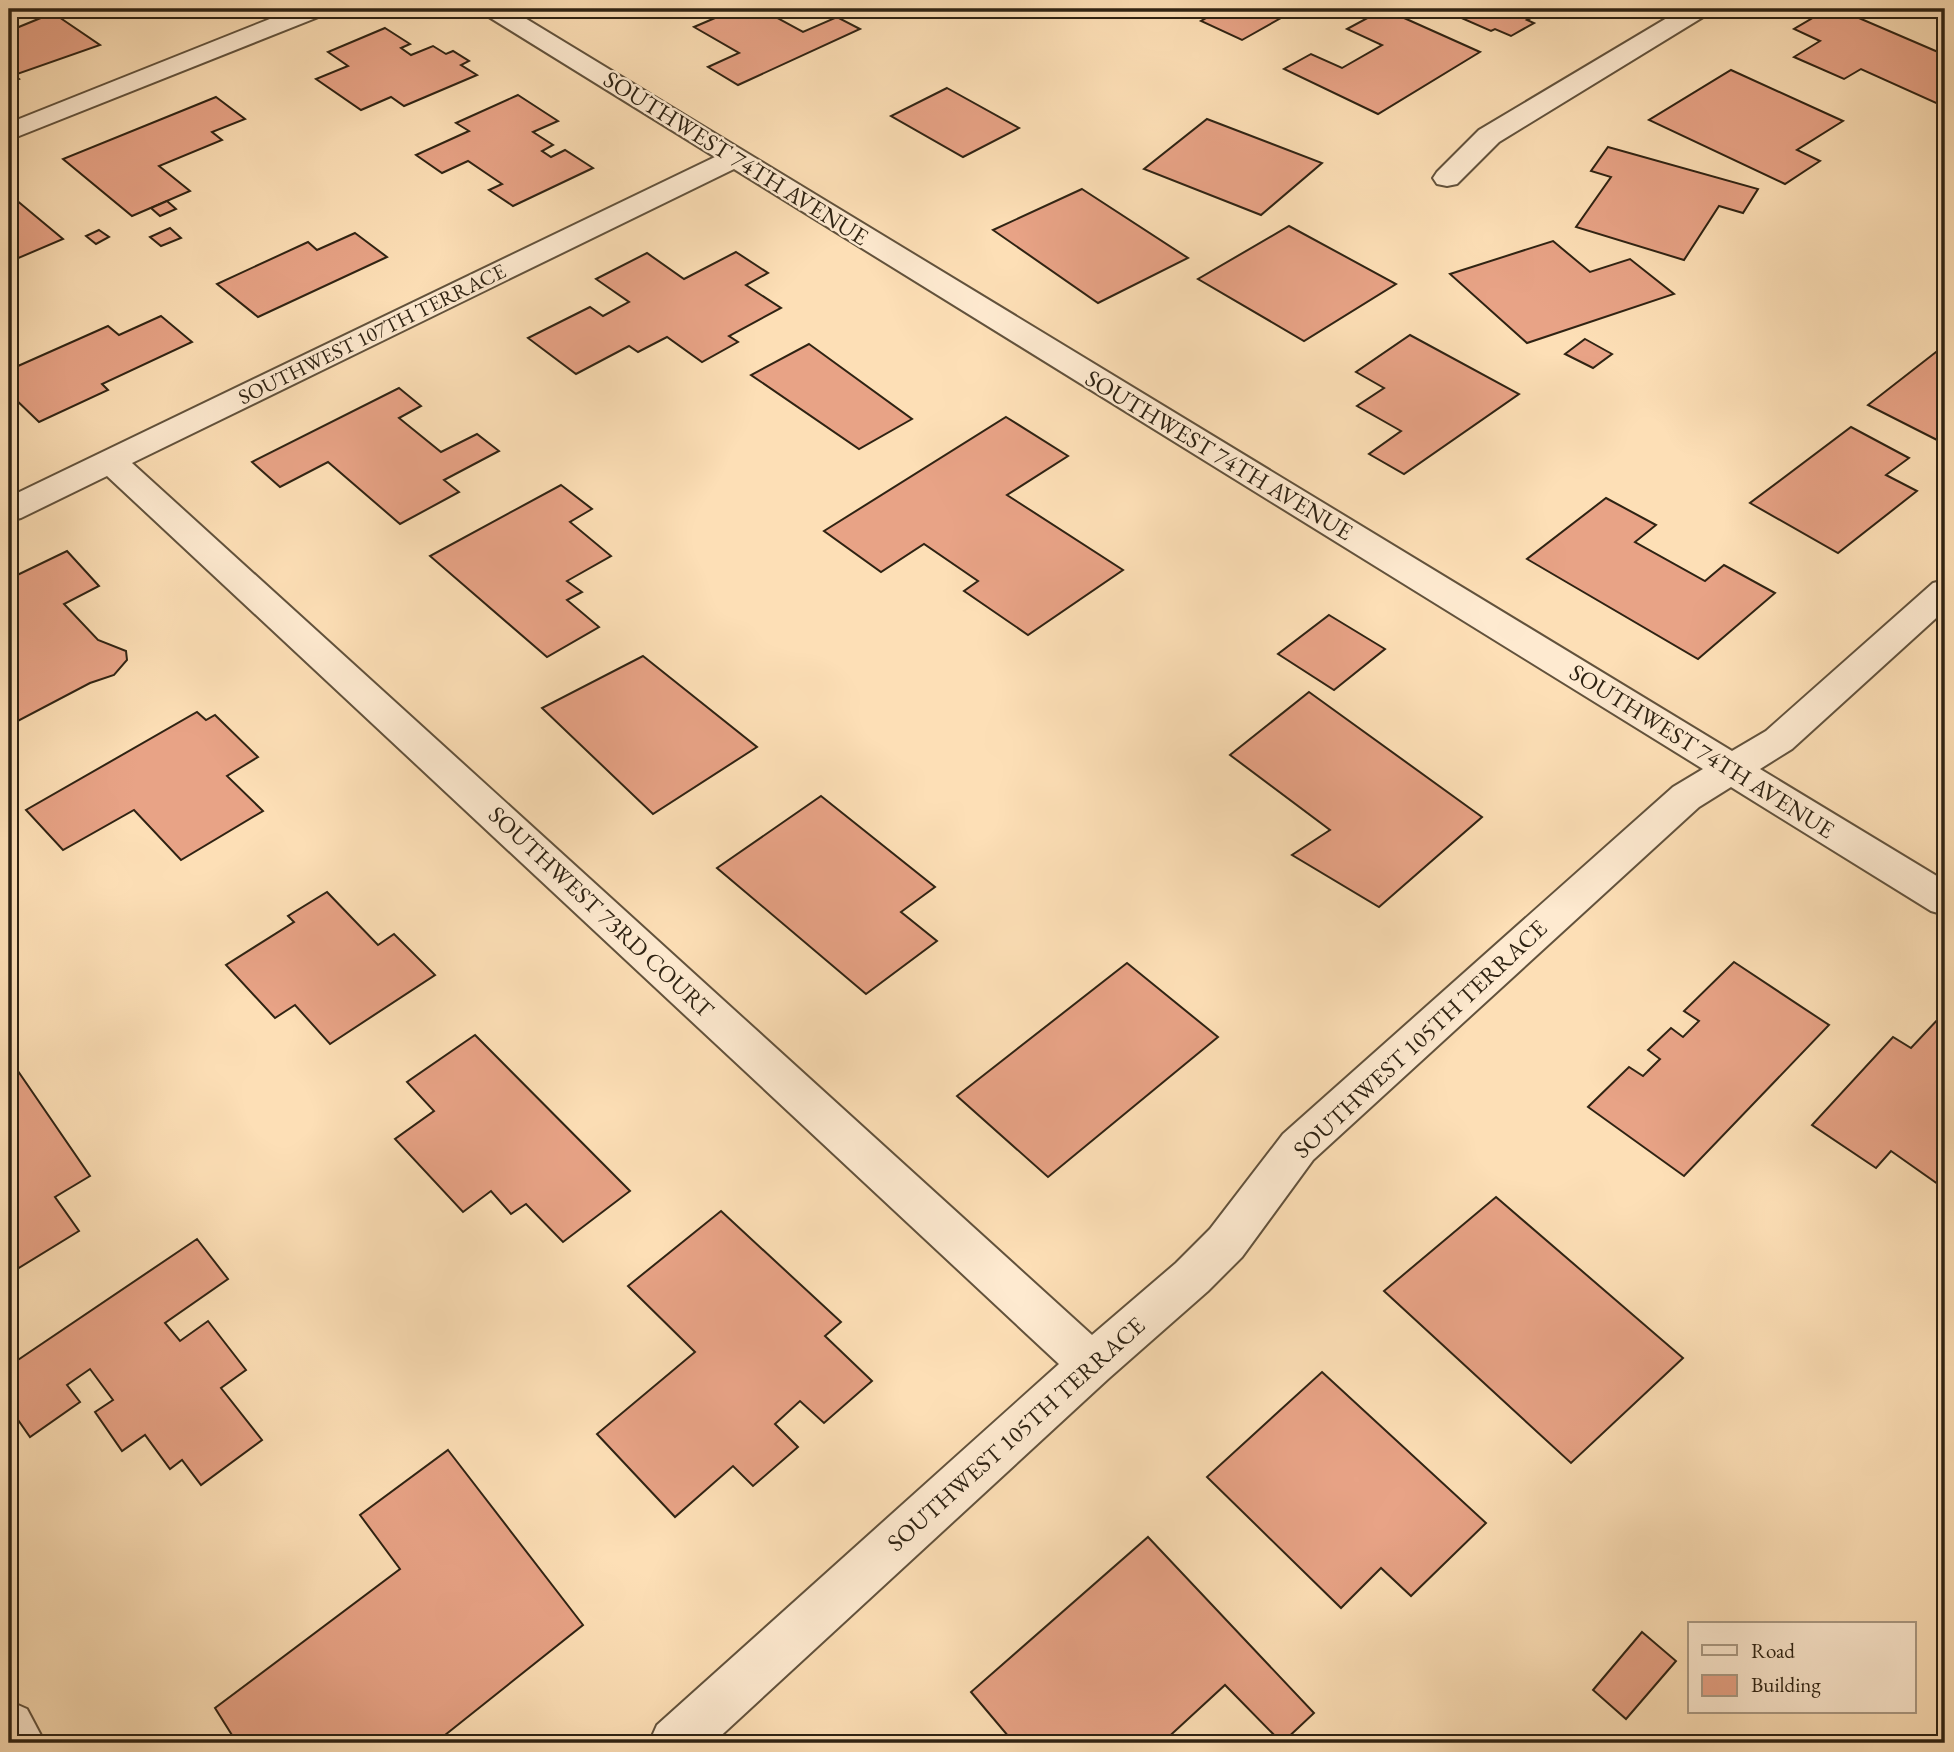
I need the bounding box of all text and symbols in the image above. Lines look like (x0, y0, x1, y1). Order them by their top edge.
street label: SOUTHWEST 74TH AVENUE (598, 63, 875, 252)
street label: SOUTHWEST 107TH TERRACE (234, 257, 510, 410)
street label: SOUTHWEST 74TH AVENUE (1080, 362, 1359, 547)
street label: SOUTHWEST 74TH AVENUE (1564, 656, 1841, 845)
street label: SOUTHWEST 73RD COURT (482, 799, 721, 1025)
street label: SOUTHWEST 105TH TERRACE (1286, 913, 1553, 1165)
street label: SOUTHWEST 105TH TERRACE (880, 1310, 1151, 1558)
legend (1688, 1622, 1916, 1714)
text: Road (1751, 1637, 1795, 1664)
text: Building (1751, 1671, 1821, 1698)

